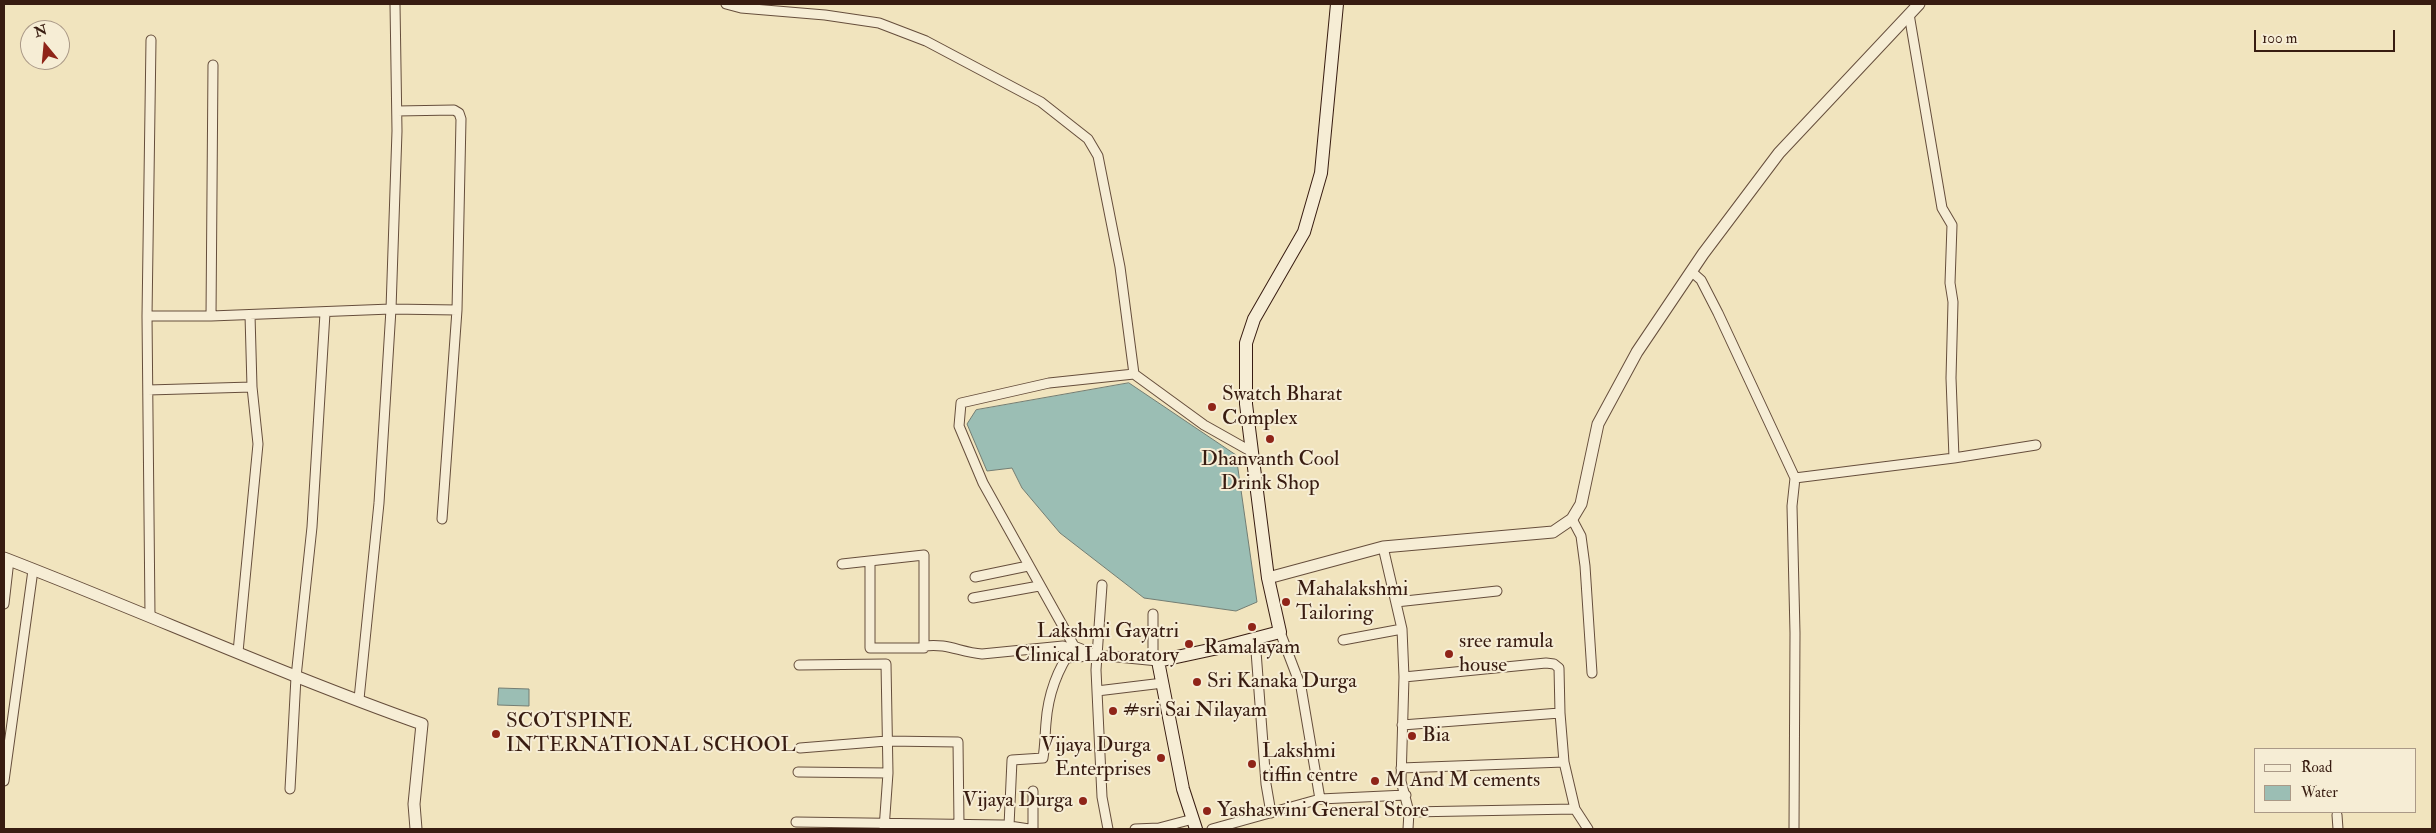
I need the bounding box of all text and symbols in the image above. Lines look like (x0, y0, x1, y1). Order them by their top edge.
north arrow (20, 20, 70, 70)
scale bar (2256, 20, 2397, 52)
text: N (32, 21, 49, 41)
text: 100 m (2262, 29, 2297, 48)
place label: Swatch Bharat Complex (1222, 382, 1342, 432)
marker: Swatch Bharat Complex (1206, 401, 1218, 413)
marker: Dhanvanth Cool Drink Shop (1264, 433, 1276, 445)
place label: Dhanvanth Cool Drink Shop (1201, 447, 1339, 497)
place label: Mahalakshmi Tailoring (1296, 577, 1408, 627)
marker: Mahalakshmi Tailoring (1280, 596, 1292, 608)
place label: Lakshmi Gayatri Clinical Laboratory (1015, 619, 1179, 669)
marker: Ramalayam (1246, 621, 1258, 633)
place label: sree ramula house (1459, 629, 1553, 679)
place label: Ramalayam (1204, 635, 1300, 661)
marker: Lakshmi Gayatri Clinical Laboratory (1183, 638, 1195, 650)
marker: sree ramula house (1443, 648, 1455, 660)
place label: Sri Kanaka Durga (1207, 669, 1357, 695)
marker: Sri Kanaka Durga (1191, 676, 1203, 688)
place label: #sri Sai Nilayam (1123, 698, 1267, 724)
marker: #sri Sai Nilayam (1107, 705, 1119, 717)
place label: SCOTSPINE INTERNATIONAL SCHOOL (506, 709, 796, 759)
place label: Bia (1422, 723, 1450, 749)
marker: SCOTSPINE INTERNATIONAL SCHOOL (490, 728, 502, 740)
marker: Bia (1406, 730, 1418, 742)
place label: Vijaya Durga Enterprises (1040, 733, 1151, 783)
place label: Lakshmi tiffin centre (1262, 739, 1358, 789)
legend (2254, 748, 2416, 813)
marker: Vijaya Durga Enterprises (1155, 752, 1167, 764)
marker: Lakshmi tiffin centre (1246, 758, 1258, 770)
text: Road (2301, 758, 2332, 777)
place label: M And M cements (1385, 768, 1540, 794)
marker: M And M cements (1369, 775, 1381, 787)
text: Water (2301, 783, 2338, 802)
place label: Vijaya Durga (962, 788, 1073, 814)
marker: Vijaya Durga (1077, 795, 1089, 807)
place label: Yashaswini General Store (1217, 798, 1429, 824)
marker: Yashaswini General Store (1201, 805, 1213, 817)

